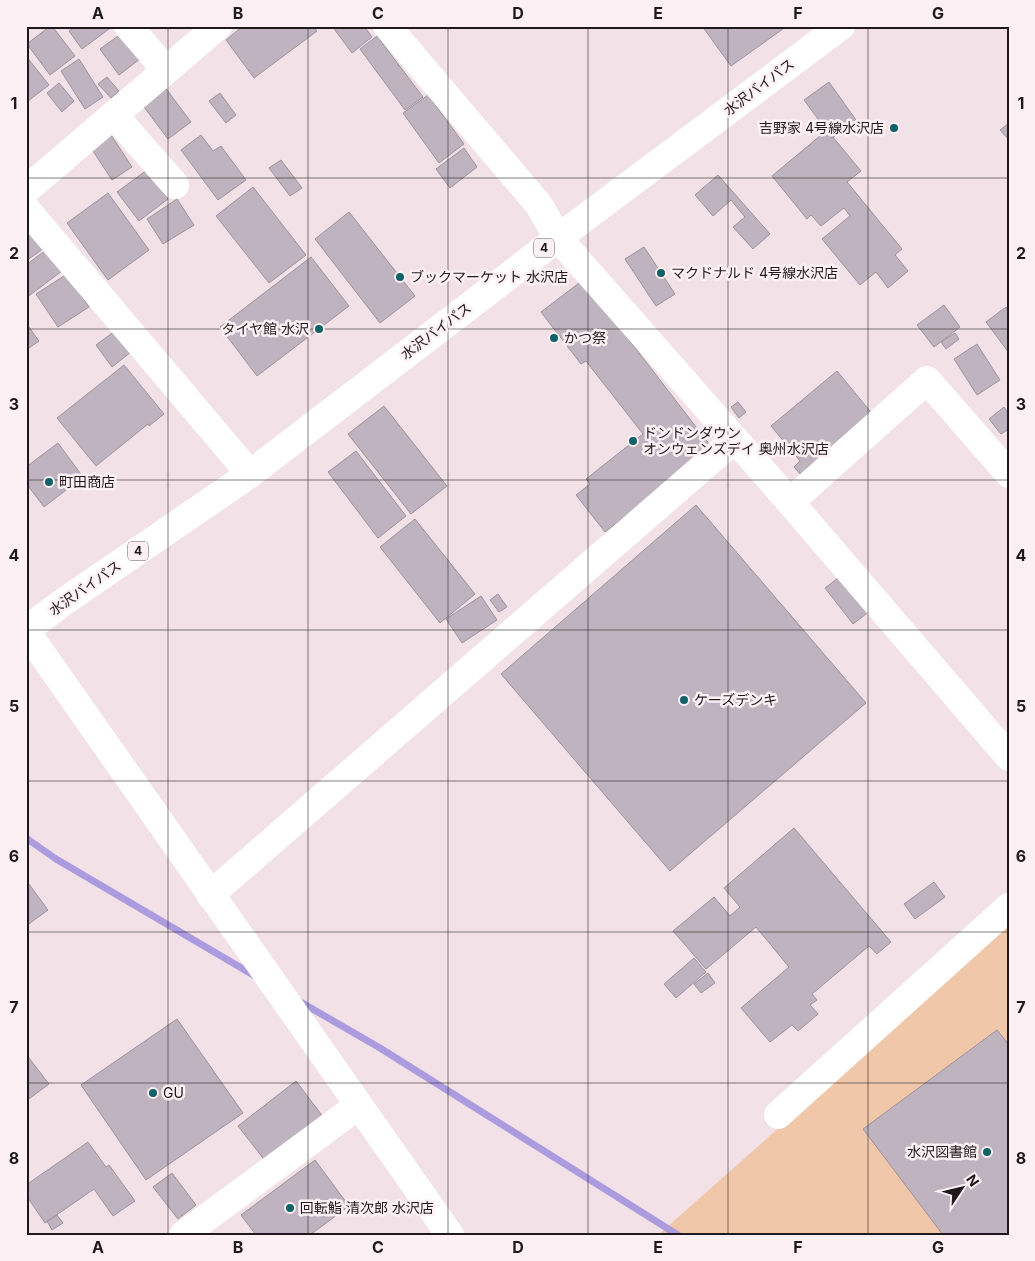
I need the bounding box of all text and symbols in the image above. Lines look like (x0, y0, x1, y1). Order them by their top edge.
text: A (92, 3, 104, 23)
text: B (233, 3, 243, 23)
text: C (372, 3, 384, 23)
text: D (512, 3, 524, 23)
text: E (653, 3, 663, 23)
text: F (793, 3, 803, 23)
text: G (932, 3, 944, 23)
street label: 水沢バイパス (720, 55, 797, 119)
text: 1 (11, 93, 17, 113)
text: 1 (1018, 93, 1024, 113)
place label: 吉野家 4号線水沢店 (759, 119, 884, 136)
marker: 吉野家 4号線水沢店 (888, 122, 900, 134)
road number: 4 (534, 238, 554, 258)
text: 2 (9, 243, 19, 263)
text: 2 (1016, 243, 1026, 263)
place label: マクドナルド 4号線水沢店 (671, 264, 838, 281)
marker: マクドナルド 4号線水沢店 (655, 267, 667, 279)
place label: ブックマーケット 水沢店 (410, 268, 568, 285)
marker: ブックマーケット 水沢店 (394, 271, 406, 283)
street label: 水沢バイパス (397, 299, 474, 363)
place label: タイヤ館 水沢 (221, 320, 309, 337)
marker: タイヤ館 水沢 (313, 323, 325, 335)
place label: かつ祭 (564, 329, 606, 346)
marker: かつ祭 (548, 332, 560, 344)
text: 3 (9, 394, 19, 414)
text: 3 (1016, 394, 1026, 414)
place label: ドンドンダウン オンウェンズデイ 奥州水沢店 (643, 424, 829, 457)
marker: ドンドンダウン オンウェンズデイ 奥州水沢店 (627, 435, 639, 447)
place label: 町田商店 (59, 473, 115, 490)
marker: 町田商店 (43, 476, 55, 488)
road number: 4 (128, 542, 148, 560)
text: 4 (9, 545, 20, 565)
text: 4 (1016, 545, 1027, 565)
street label: 水沢バイパス (46, 557, 124, 619)
place label: ケーズデンキ (694, 691, 777, 708)
marker: ケーズデンキ (678, 694, 690, 706)
text: 5 (9, 696, 19, 716)
text: 5 (1016, 696, 1026, 716)
text: 6 (9, 846, 19, 866)
text: 6 (1016, 846, 1026, 866)
text: 7 (9, 997, 19, 1017)
text: 7 (1016, 997, 1026, 1017)
place label: GU (163, 1084, 184, 1101)
marker: GU (147, 1087, 159, 1099)
place label: 水沢図書館 (907, 1143, 977, 1160)
marker: 水沢図書館 (981, 1146, 993, 1158)
text: 8 (9, 1148, 19, 1168)
text: 8 (1016, 1148, 1026, 1168)
north arrow (938, 1164, 988, 1214)
text: N (963, 1171, 983, 1190)
place label: 回転鮨 清次郎 水沢店 (300, 1199, 434, 1216)
marker: 回転鮨 清次郎 水沢店 (284, 1202, 296, 1214)
text: A (92, 1237, 104, 1257)
text: B (233, 1237, 243, 1257)
text: C (372, 1237, 384, 1257)
text: D (512, 1237, 524, 1257)
text: E (653, 1237, 663, 1257)
text: F (793, 1237, 803, 1257)
text: G (932, 1237, 944, 1257)

